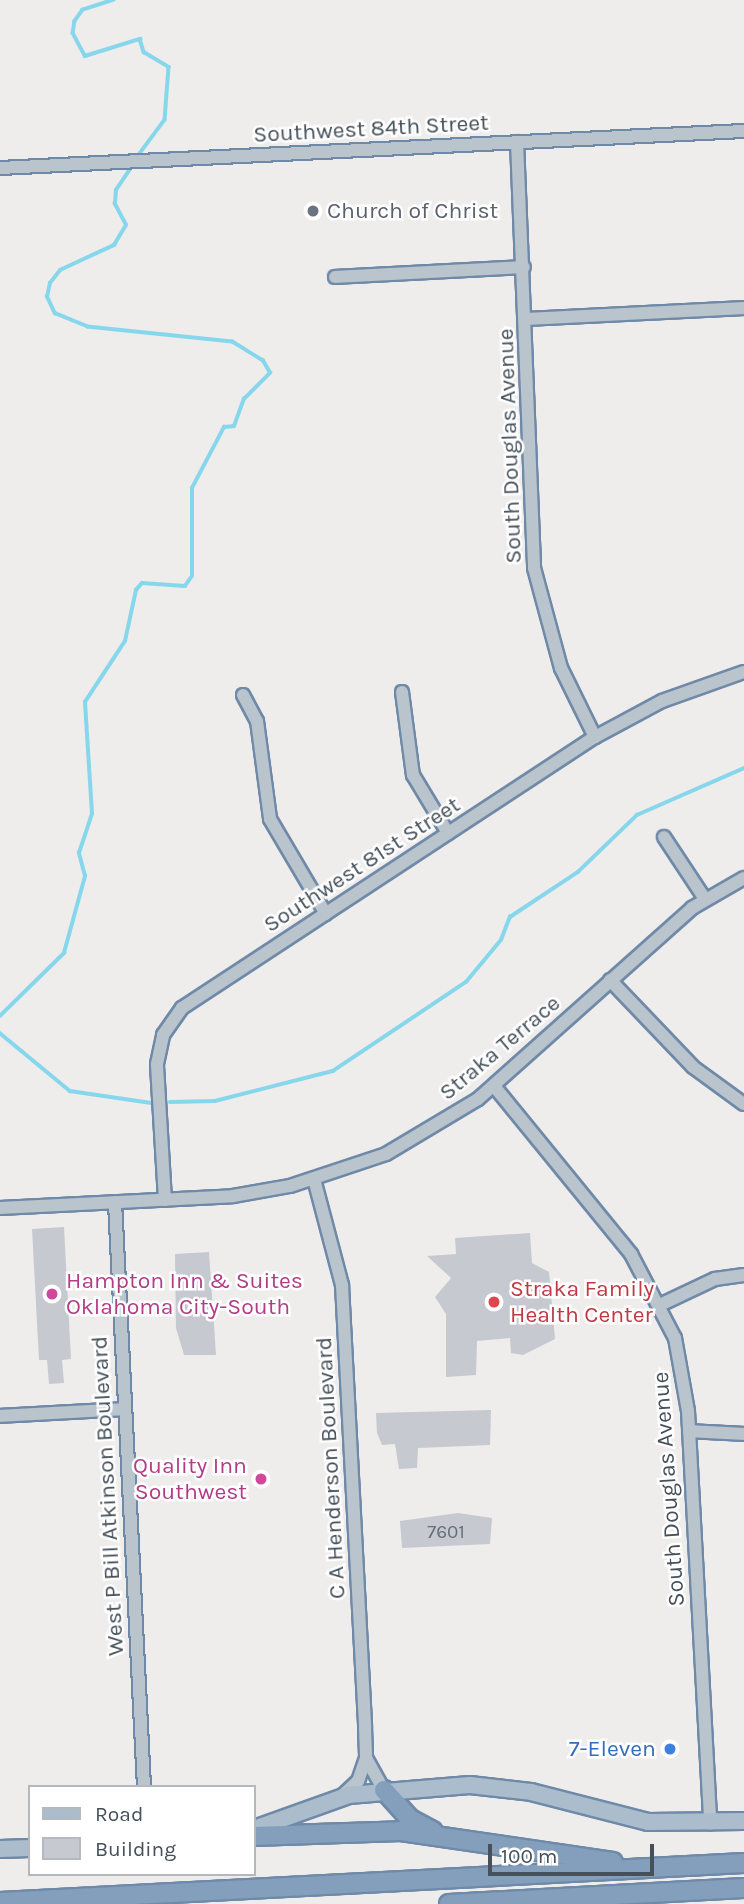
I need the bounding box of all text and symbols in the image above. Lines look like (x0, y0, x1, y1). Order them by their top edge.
street label: Southwest 84th Street (253, 109, 489, 149)
place label: Church of Christ (327, 197, 498, 225)
marker: Church of Christ (305, 203, 321, 219)
street label: South Douglas Avenue (492, 328, 528, 564)
street label: Southwest 81st Street (259, 791, 465, 939)
street label: Straka Terrace (434, 989, 566, 1107)
place label: Hampton Inn & Suites Oklahoma City-South (66, 1267, 303, 1321)
place label: Straka Family Health Center (510, 1275, 654, 1329)
marker: Hampton Inn & Suites Oklahoma City-South (44, 1286, 60, 1302)
marker: Straka Family Health Center (484, 1292, 504, 1312)
street label: West P Bill Atkinson Boulevard (86, 1335, 130, 1657)
street label: C A Henderson Boulevard (310, 1336, 352, 1600)
street label: South Douglas Avenue (647, 1371, 691, 1607)
place label: Quality Inn Southwest (133, 1452, 247, 1506)
marker: Quality Inn Southwest (253, 1471, 269, 1487)
house number: 7601 (427, 1522, 465, 1544)
place label: 7-Eleven (569, 1735, 656, 1763)
marker: 7-Eleven (662, 1741, 678, 1757)
legend (28, 1785, 256, 1876)
text: Road (95, 1802, 143, 1826)
scale bar (492, 1830, 658, 1874)
text: Building (95, 1837, 176, 1861)
text: 100 m (501, 1844, 558, 1868)

